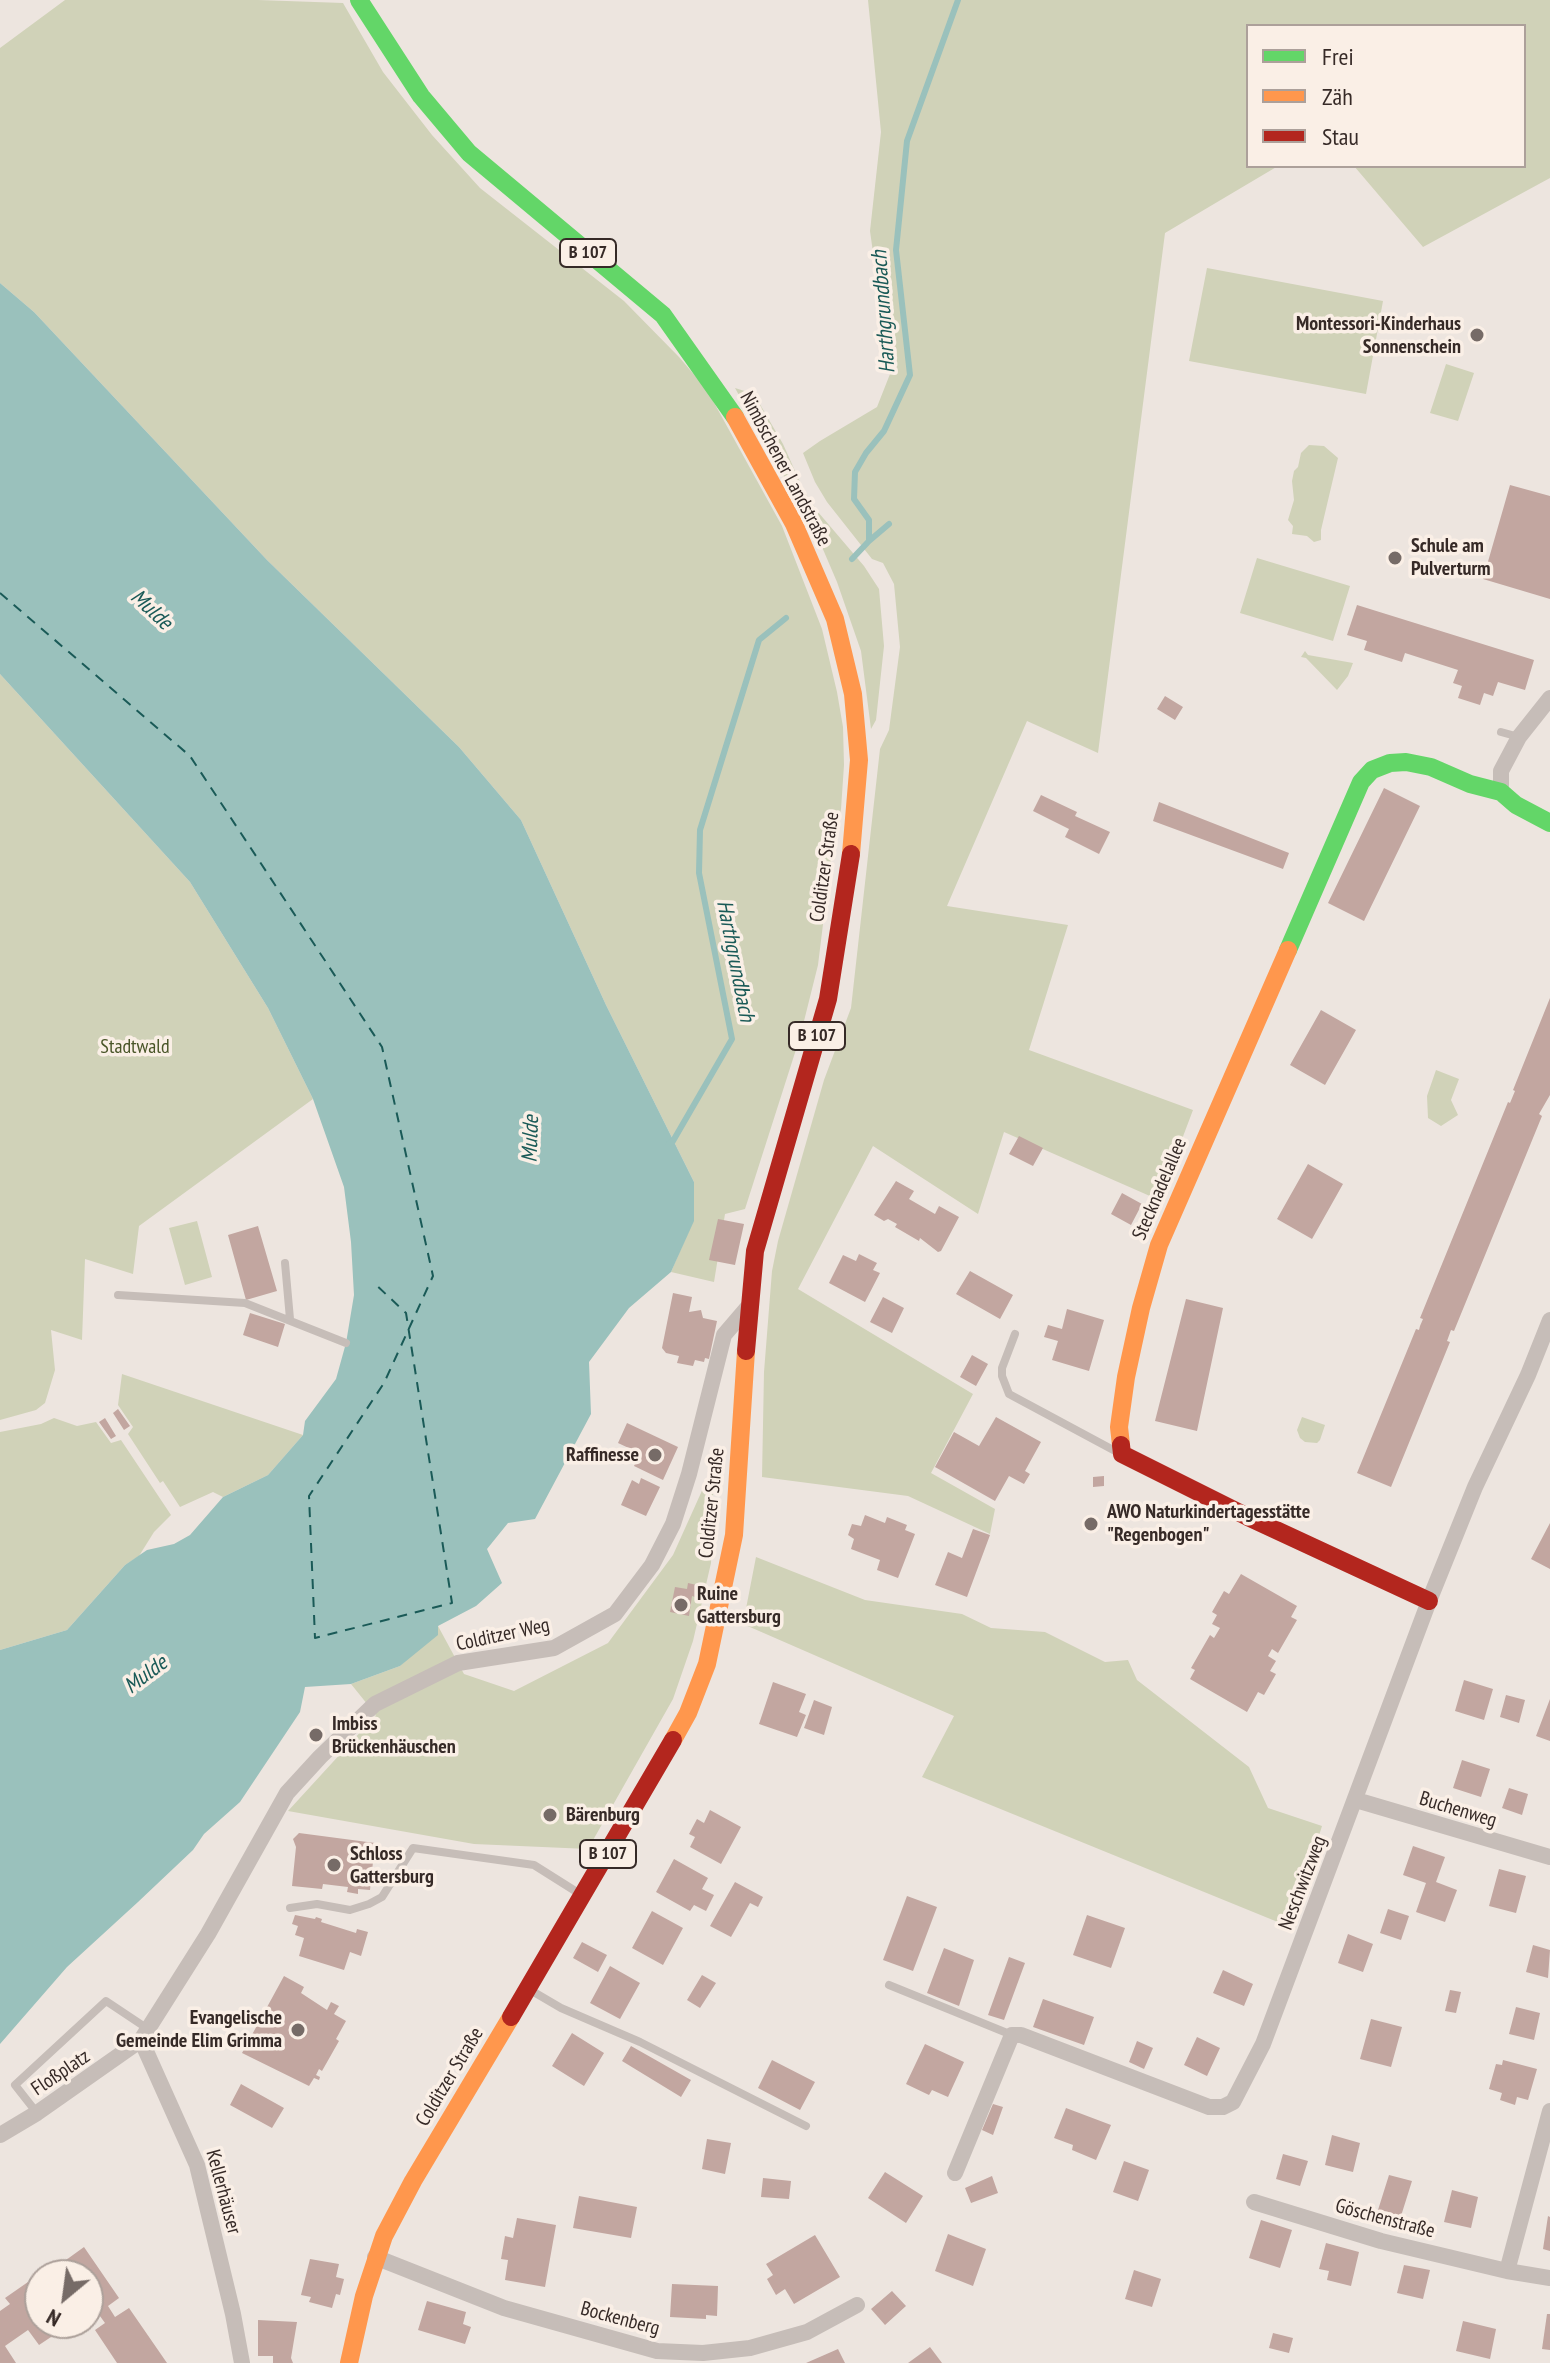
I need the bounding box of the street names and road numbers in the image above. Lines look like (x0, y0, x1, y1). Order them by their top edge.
road number: B 107 (560, 239, 616, 267)
street label: Nimbschener Landstraße (734, 388, 836, 550)
street label: Colditzer Straße (805, 810, 845, 924)
road number: B 107 (789, 1022, 845, 1050)
street label: Stecknadelallee (1128, 1134, 1192, 1244)
street label: Colditzer Straße (694, 1447, 730, 1559)
street label: Colditzer Weg (454, 1613, 552, 1657)
street label: Buchenweg (1417, 1787, 1499, 1833)
street label: Neschwitzweg (1274, 1833, 1332, 1933)
road number: B 107 (580, 1840, 636, 1868)
street label: Colditzer Straße (411, 2023, 489, 2131)
street label: Floßplatz (27, 2045, 95, 2101)
street label: Kellerhäuser (200, 2147, 246, 2237)
street label: Göschenstraße (1333, 2194, 1437, 2244)
street label: Bockenberg (578, 2297, 662, 2341)

